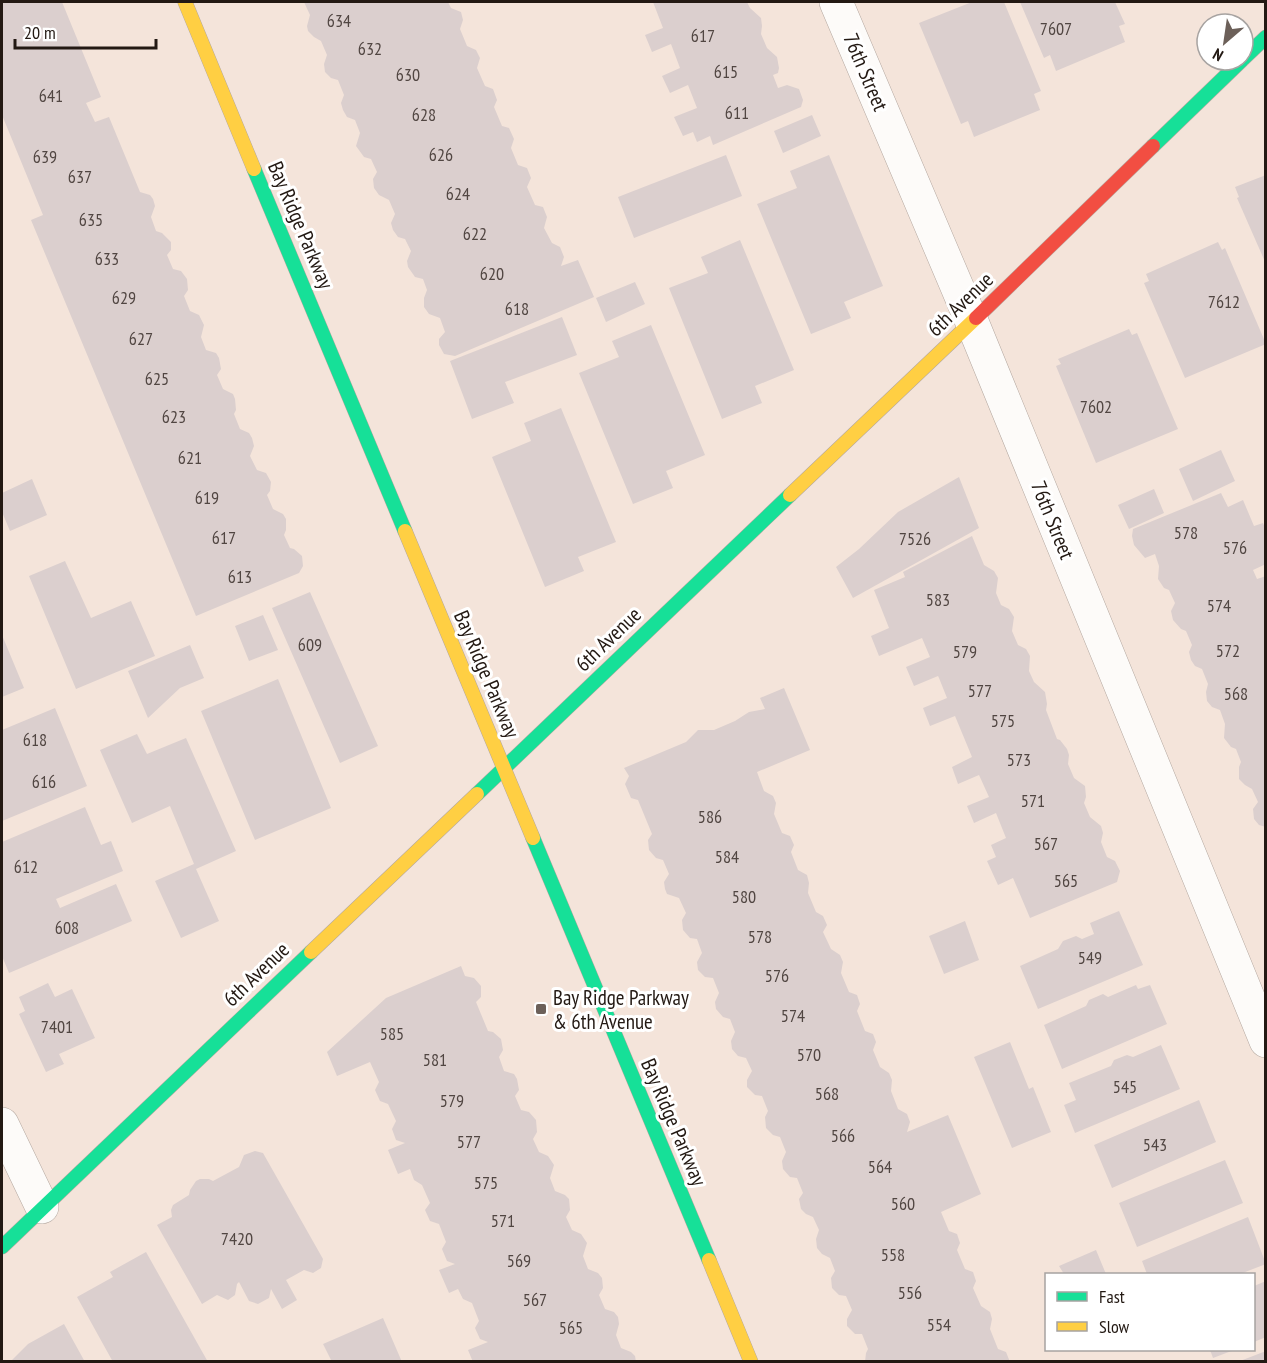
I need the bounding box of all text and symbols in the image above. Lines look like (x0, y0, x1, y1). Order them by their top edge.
house number: 634 (327, 9, 351, 32)
scale bar (15, 12, 156, 50)
north arrow (1195, 12, 1255, 72)
house number: 7607 (1040, 17, 1072, 40)
text: 20 m (24, 21, 56, 44)
house number: 617 (691, 24, 715, 47)
street label: 76th Street (838, 29, 895, 115)
house number: 632 (358, 37, 382, 60)
text: N (1209, 44, 1226, 66)
house number: 615 (714, 60, 738, 83)
house number: 630 (396, 63, 420, 86)
house number: 641 (39, 84, 63, 107)
house number: 611 (725, 101, 749, 124)
house number: 628 (412, 103, 436, 126)
house number: 626 (429, 143, 453, 166)
house number: 639 (33, 145, 57, 168)
street label: Bay Ridge Parkway (262, 157, 340, 293)
house number: 637 (68, 165, 92, 188)
house number: 624 (446, 182, 470, 205)
house number: 635 (79, 208, 103, 231)
house number: 622 (463, 222, 487, 245)
house number: 633 (95, 247, 119, 270)
house number: 620 (480, 262, 504, 285)
street label: 6th Avenue (921, 266, 999, 342)
house number: 629 (112, 286, 136, 309)
house number: 7612 (1208, 290, 1240, 313)
house number: 618 (505, 297, 529, 320)
house number: 627 (129, 327, 153, 350)
house number: 625 (145, 367, 169, 390)
house number: 7602 (1080, 395, 1112, 418)
house number: 623 (162, 405, 186, 428)
house number: 621 (178, 446, 202, 469)
street label: 76th Street (1025, 477, 1081, 563)
house number: 619 (195, 486, 219, 509)
house number: 578 (1174, 521, 1198, 544)
house number: 617 (212, 526, 236, 549)
house number: 7526 (899, 527, 931, 550)
house number: 576 (1223, 536, 1247, 559)
house number: 613 (228, 565, 252, 588)
house number: 583 (926, 588, 950, 611)
house number: 574 (1207, 594, 1231, 617)
street label: 6th Avenue (569, 601, 647, 677)
street label: Bay Ridge Parkway (448, 606, 526, 742)
house number: 609 (298, 633, 322, 656)
house number: 572 (1216, 639, 1240, 662)
house number: 579 (953, 640, 977, 663)
house number: 577 (968, 679, 992, 702)
house number: 568 (1224, 682, 1248, 705)
house number: 575 (991, 709, 1015, 732)
house number: 618 (23, 728, 47, 751)
house number: 573 (1007, 748, 1031, 771)
house number: 616 (32, 770, 56, 793)
house number: 571 (1021, 789, 1045, 812)
house number: 586 (698, 805, 722, 828)
house number: 567 (1034, 832, 1058, 855)
house number: 584 (715, 845, 739, 868)
house number: 612 (14, 855, 38, 878)
house number: 565 (1054, 869, 1078, 892)
house number: 580 (732, 885, 756, 908)
house number: 608 (55, 916, 79, 939)
house number: 578 (748, 925, 772, 948)
street label: 6th Avenue (217, 936, 295, 1012)
house number: 549 (1078, 946, 1102, 969)
house number: 576 (765, 964, 789, 987)
place label: Bay Ridge Parkway & 6th Avenue (553, 984, 689, 1035)
marker: Bay Ridge Parkway & 6th Avenue (534, 1002, 548, 1016)
house number: 574 (781, 1004, 805, 1027)
house number: 7401 (41, 1015, 73, 1038)
house number: 585 (380, 1022, 404, 1045)
house number: 570 (797, 1043, 821, 1066)
house number: 581 (423, 1048, 447, 1071)
street label: Bay Ridge Parkway (635, 1054, 713, 1190)
house number: 545 (1113, 1075, 1137, 1098)
house number: 568 (815, 1082, 839, 1105)
house number: 579 (440, 1089, 464, 1112)
house number: 566 (831, 1124, 855, 1147)
house number: 577 (457, 1130, 481, 1153)
house number: 543 (1143, 1133, 1167, 1156)
house number: 564 (868, 1155, 892, 1178)
house number: 575 (474, 1171, 498, 1194)
house number: 560 (891, 1192, 915, 1215)
house number: 571 (491, 1209, 515, 1232)
house number: 7420 (221, 1227, 253, 1250)
house number: 558 (881, 1243, 905, 1266)
house number: 569 (507, 1249, 531, 1272)
legend (1045, 1273, 1255, 1351)
house number: 556 (898, 1281, 922, 1304)
text: Fast (1099, 1285, 1125, 1308)
house number: 567 (523, 1288, 547, 1311)
house number: 554 (927, 1313, 951, 1336)
text: Slow (1099, 1315, 1130, 1338)
house number: 565 (559, 1316, 583, 1339)

